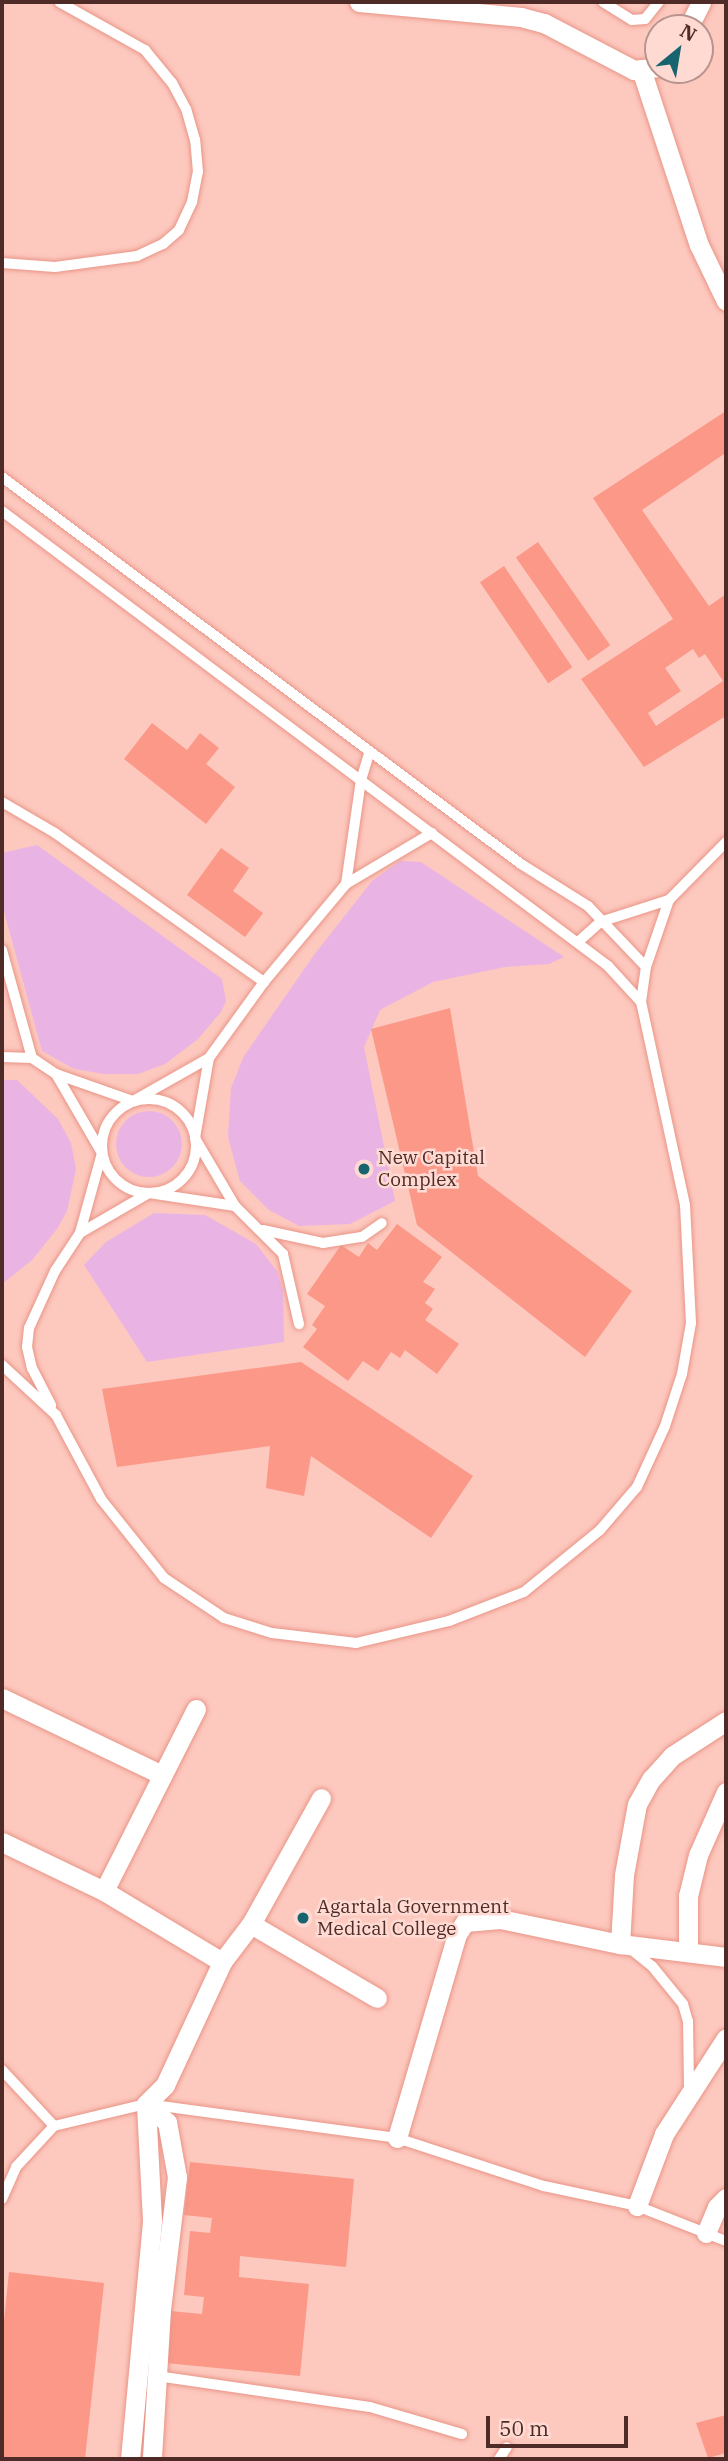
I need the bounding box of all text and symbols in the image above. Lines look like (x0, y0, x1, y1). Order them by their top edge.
north arrow (644, 14, 714, 84)
text: N (676, 18, 701, 47)
place label: New Capital Complex (378, 1147, 485, 1191)
marker: New Capital Complex (356, 1161, 372, 1177)
place label: Agartala Government Medical College (317, 1896, 509, 1940)
marker: Agartala Government Medical College (295, 1910, 311, 1926)
scale bar (490, 2402, 632, 2446)
text: 50 m (499, 2414, 549, 2442)

